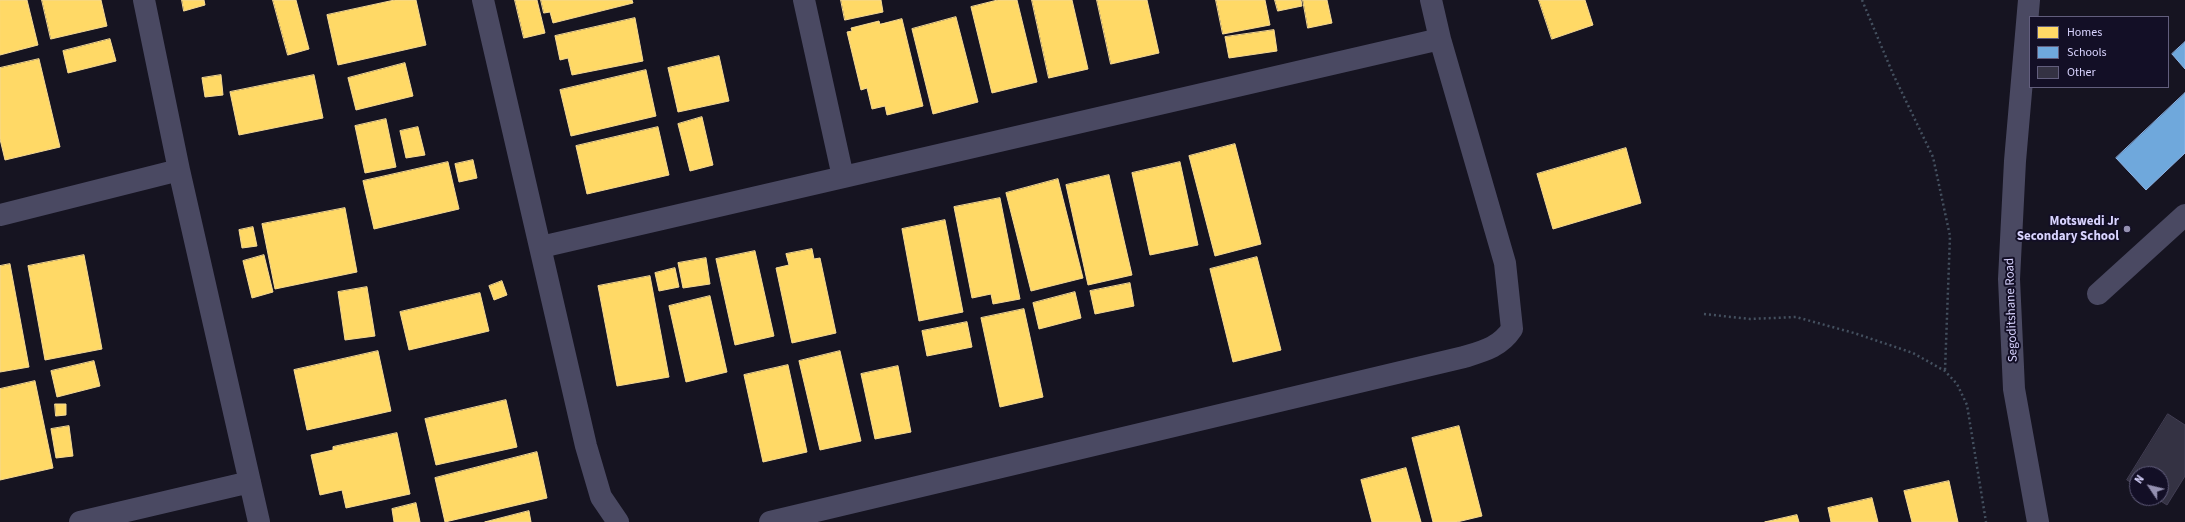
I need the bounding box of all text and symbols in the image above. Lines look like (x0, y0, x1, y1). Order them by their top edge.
legend (2029, 16, 2169, 88)
text: Homes (2067, 24, 2102, 41)
text: Schools (2067, 44, 2107, 61)
text: Other (2067, 64, 2096, 81)
place label: Motswedi Jr Secondary School (2017, 214, 2119, 245)
marker: Motswedi Jr Secondary School (2122, 224, 2132, 234)
street label: Segoditshane Road (2002, 258, 2022, 362)
north arrow (2129, 466, 2169, 506)
text: N (2131, 472, 2148, 487)

